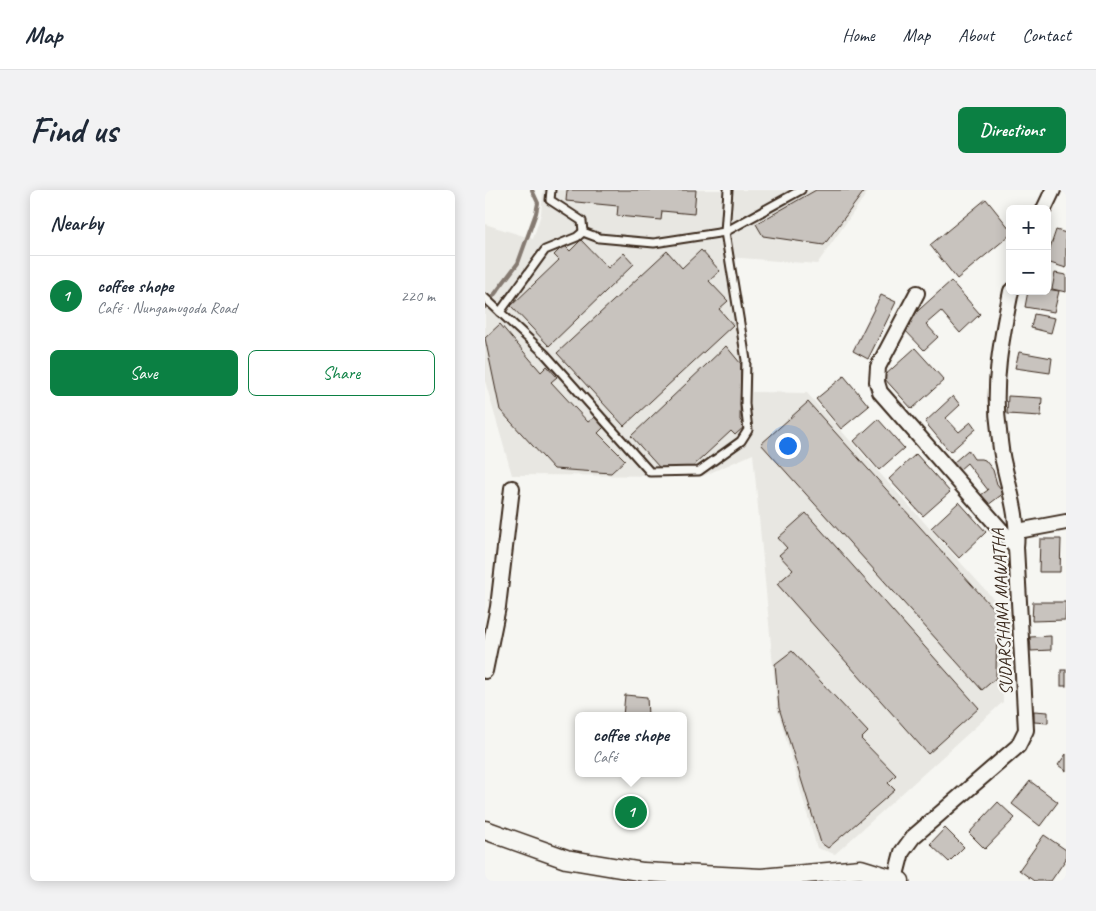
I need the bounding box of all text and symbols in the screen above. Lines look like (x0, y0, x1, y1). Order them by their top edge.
text: Map (25, 20, 62, 50)
text: Home (842, 24, 875, 46)
text: Map (903, 24, 930, 46)
text: About (958, 24, 994, 46)
text: Contact (1022, 24, 1071, 46)
button: Directions (958, 107, 1066, 153)
text: Find us (30, 108, 117, 153)
map controls (1006, 205, 1051, 295)
button: + (1006, 205, 1051, 250)
text: Nearby (50, 210, 103, 236)
button: − (1006, 250, 1051, 295)
text: coffee shope (97, 274, 173, 298)
text: 1 (62, 286, 70, 306)
text: 220 m (401, 286, 435, 306)
text: Café · Nungamugoda Road (97, 298, 237, 318)
button: Save (50, 350, 238, 396)
button: Share (248, 350, 435, 396)
your location (775, 433, 801, 459)
street label: SUDARSHANA MAWATHA (987, 527, 1017, 696)
popup (575, 712, 687, 777)
text: coffee shope (593, 723, 669, 747)
text: Café (593, 747, 617, 767)
pin: 1 (615, 793, 647, 831)

